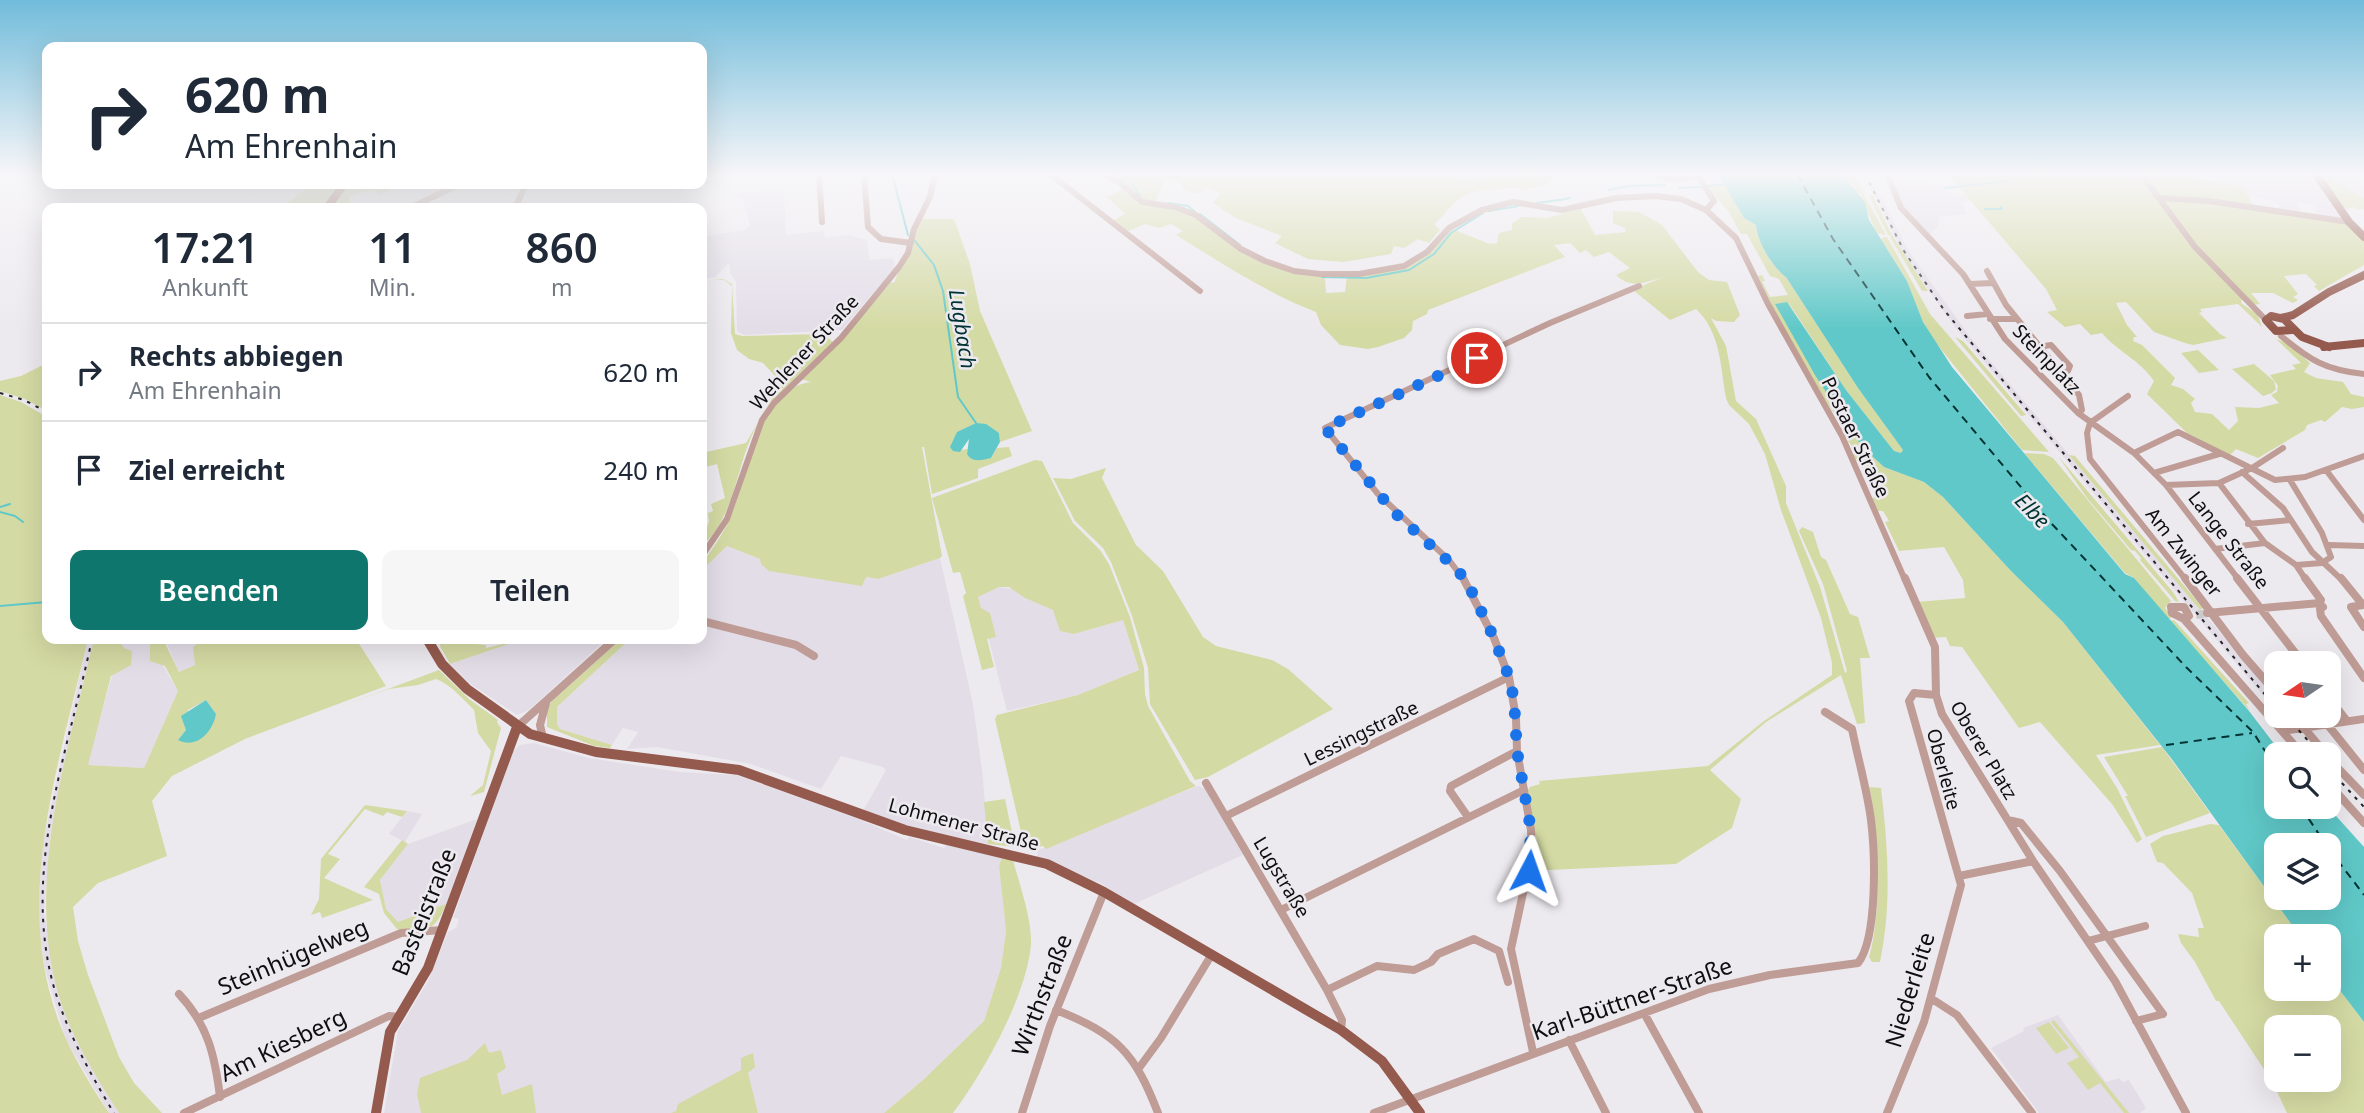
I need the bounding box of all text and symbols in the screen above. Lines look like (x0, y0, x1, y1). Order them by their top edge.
text: 620 m (185, 61, 330, 127)
icon: right (70, 70, 161, 161)
text: Am Ehrenhain (185, 124, 397, 167)
text: 17:21 (151, 218, 259, 275)
text: 11 (368, 218, 416, 275)
text: 860 (526, 218, 598, 275)
text: Ankunft (162, 271, 248, 303)
text: Min. (369, 271, 416, 303)
text: m (551, 271, 572, 303)
water label: Lugbach (943, 287, 983, 371)
street label: Wehlener Straße (744, 289, 864, 415)
street label: Steinplatz (2007, 318, 2087, 400)
pin (1447, 328, 1507, 388)
text: Rechts abbiegen (129, 338, 344, 374)
icon: arrive (1458, 339, 1496, 377)
icon: right (70, 353, 108, 391)
text: 620 m (603, 354, 679, 390)
street label: Postaer Straße (1816, 372, 1896, 502)
text: Am Ehrenhain (129, 374, 282, 406)
icon: arrive (70, 451, 108, 489)
text: Ziel erreicht (129, 452, 285, 488)
text: 240 m (603, 452, 679, 488)
street label: Lange Straße (2182, 486, 2276, 594)
water label: Elbe (2009, 487, 2056, 534)
street label: Am Zwinger (2140, 502, 2228, 602)
button: Beenden (70, 550, 368, 630)
button: Teilen (382, 550, 679, 630)
north arrow (2264, 651, 2342, 728)
map controls (2264, 651, 2341, 1092)
street label: Lessingstraße (1300, 694, 1422, 772)
street label: Oberer Platz (1944, 696, 2024, 804)
street label: Oberleite (1921, 725, 1967, 813)
button: search (2264, 742, 2341, 819)
street label: Lohmener Straße (886, 791, 1042, 857)
street label: Lugstraße (1248, 832, 1316, 922)
button: layers (2264, 833, 2341, 910)
position arrow (1492, 834, 1566, 908)
street label: Basteistraße (383, 843, 463, 980)
street label: Steinhügelweg (212, 910, 373, 1002)
button: + (2264, 924, 2341, 1001)
street label: Niederleite (1876, 928, 1942, 1051)
street label: Wirthstraße (1003, 929, 1079, 1060)
street label: Karl-Büttner-Straße (1527, 949, 1736, 1047)
street label: Am Kiesberg (214, 1000, 351, 1088)
button: − (2264, 1015, 2341, 1092)

